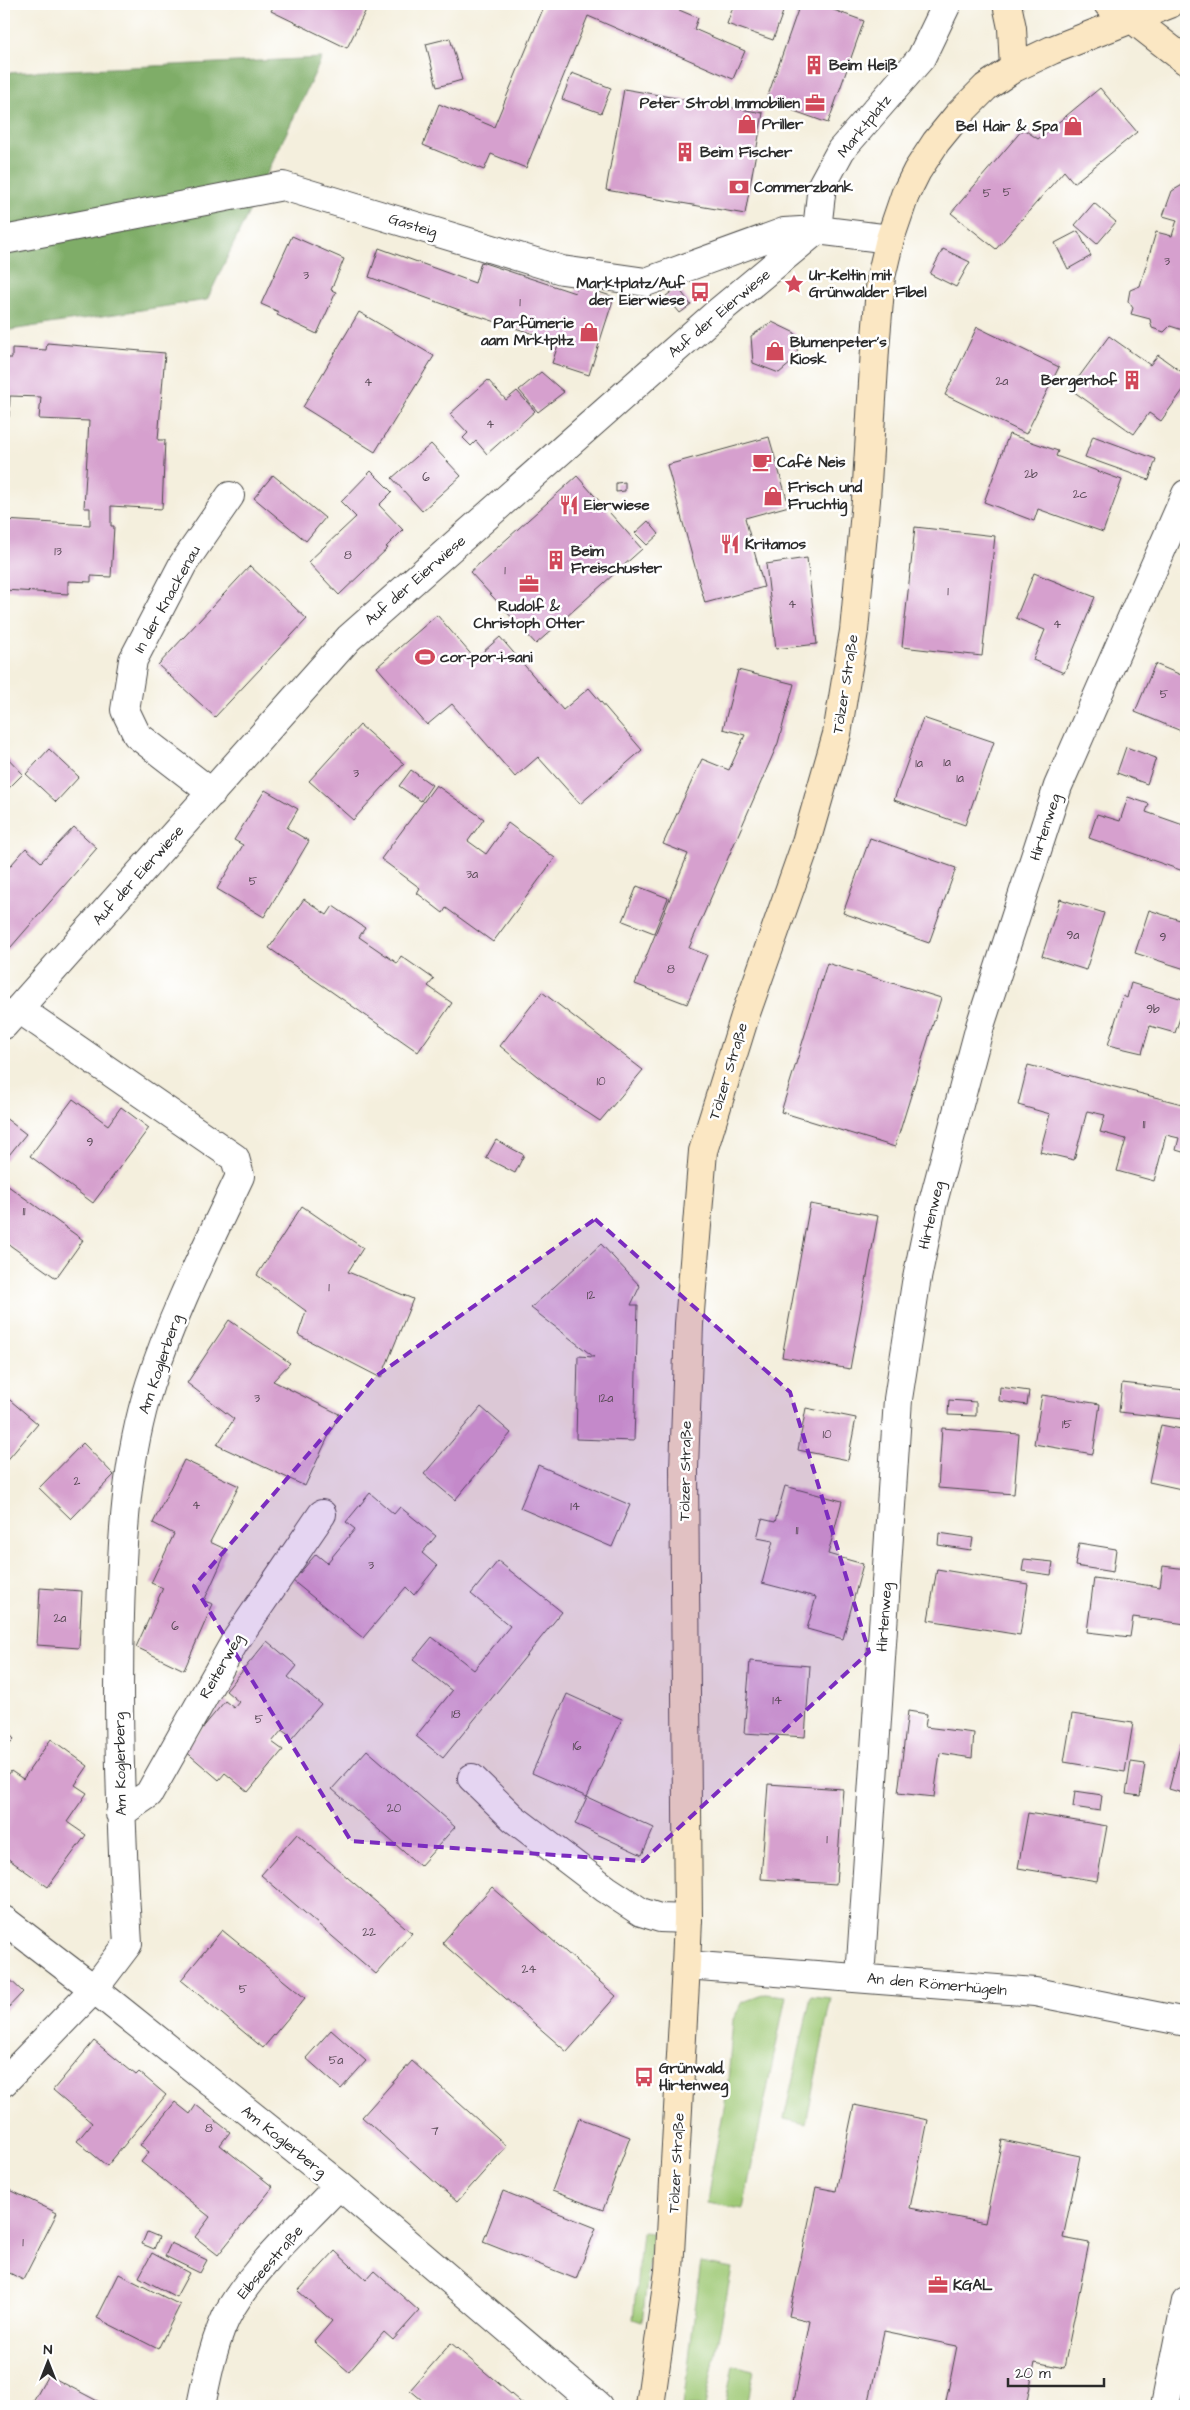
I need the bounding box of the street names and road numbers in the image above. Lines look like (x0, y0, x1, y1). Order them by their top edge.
street label: Marktplatz (832, 90, 897, 162)
street label: Gasteig (386, 208, 440, 244)
street label: Auf der Eierwiese (664, 264, 775, 363)
street label: Auf der Eierwiese (360, 530, 470, 630)
street label: In der Knackenau (129, 541, 206, 657)
street label: Tölzer Straße (827, 633, 864, 735)
street label: Hirtenweg (1025, 791, 1067, 864)
street label: Auf der Eierwiese (88, 821, 189, 930)
street label: Tölzer Straße (704, 1020, 753, 1122)
street label: Hirtenweg (913, 1179, 951, 1251)
street label: Am Koglerberg (134, 1311, 188, 1417)
street label: Tölzer Straße (674, 1421, 697, 1521)
street label: Hirtenweg (872, 1581, 898, 1652)
street label: Reiterweg (194, 1630, 249, 1703)
street label: Am Koglerberg (109, 1712, 133, 1816)
street label: An den Römerhügeln (866, 1968, 1008, 2002)
street label: Am Koglerberg (236, 2101, 331, 2183)
street label: Tölzer Straße (663, 2112, 690, 2214)
street label: Eibseestraße (232, 2221, 308, 2304)

